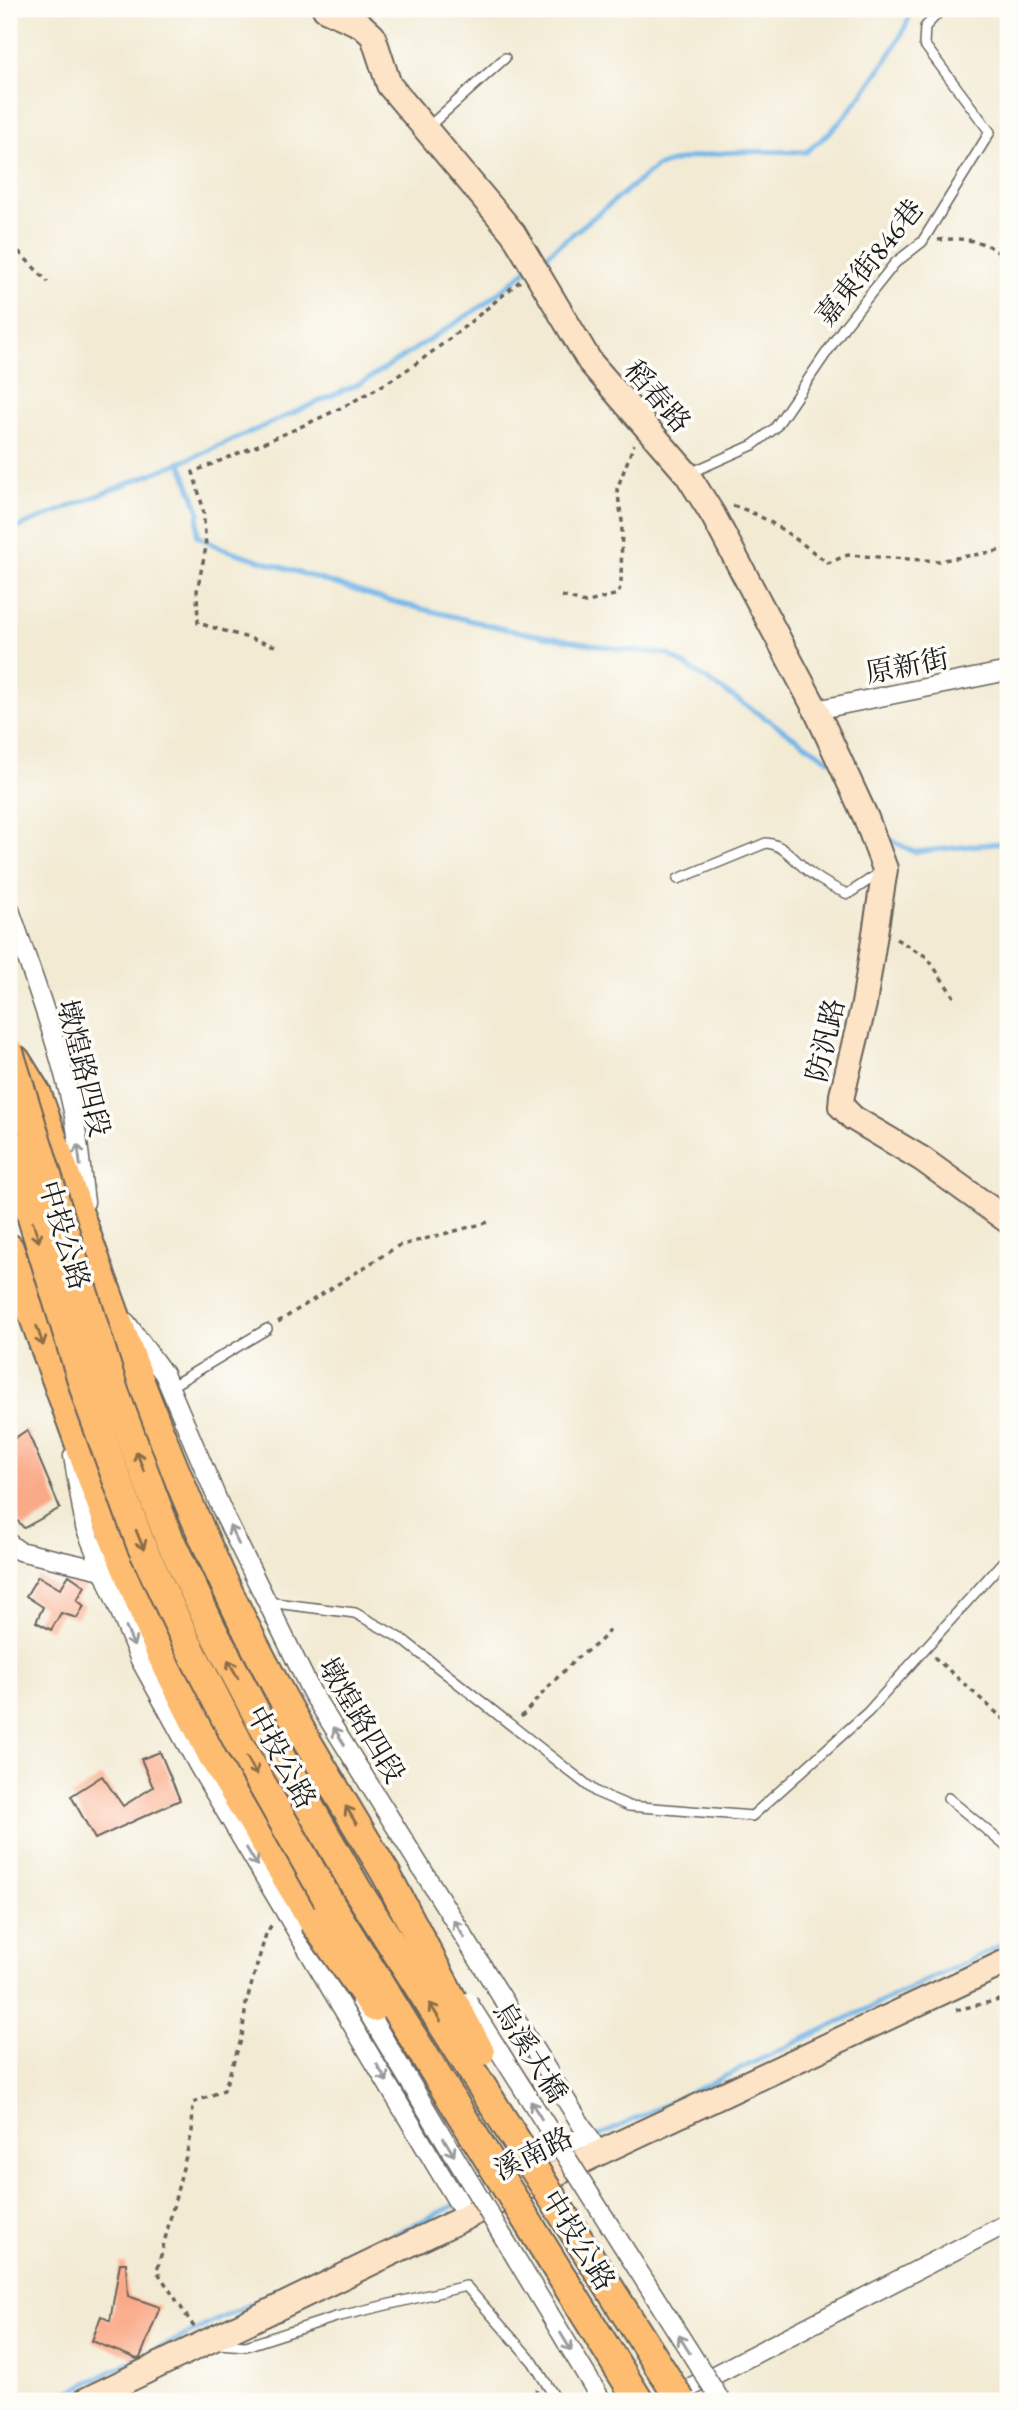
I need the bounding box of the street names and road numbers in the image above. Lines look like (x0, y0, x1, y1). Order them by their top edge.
street label: 嘉東街846巷 (807, 191, 931, 333)
street label: 稻春路 (617, 352, 699, 440)
street label: 原新街 (862, 639, 952, 691)
street label: 防汎路 (798, 995, 852, 1085)
street label: 墩煌路四段 (50, 996, 118, 1140)
street label: 中投公路 (31, 1176, 99, 1294)
street label: 墩煌路四段 (311, 1651, 413, 1789)
street label: 中投公路 (239, 1699, 325, 1815)
street label: 烏溪大橋 (486, 1995, 576, 2109)
street label: 溪南路 (487, 2118, 579, 2188)
street label: 中投公路 (534, 2183, 624, 2297)

